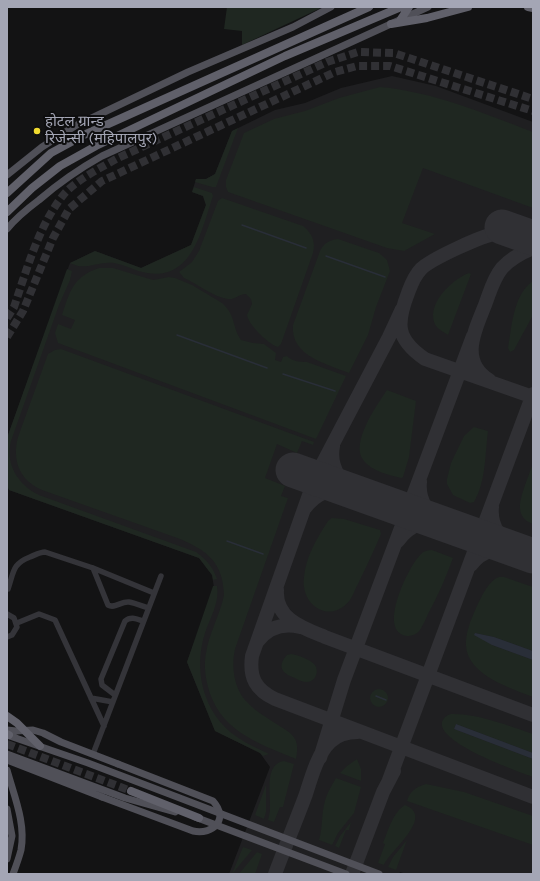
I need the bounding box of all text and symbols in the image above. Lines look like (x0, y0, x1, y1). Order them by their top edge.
place label: होटल ग्रान्ड रिजेन्सी (महिपालपुर) (45, 113, 157, 148)
marker: होटल ग्रान्ड रिजेन्सी (महिपालपुर) (32, 126, 42, 136)

